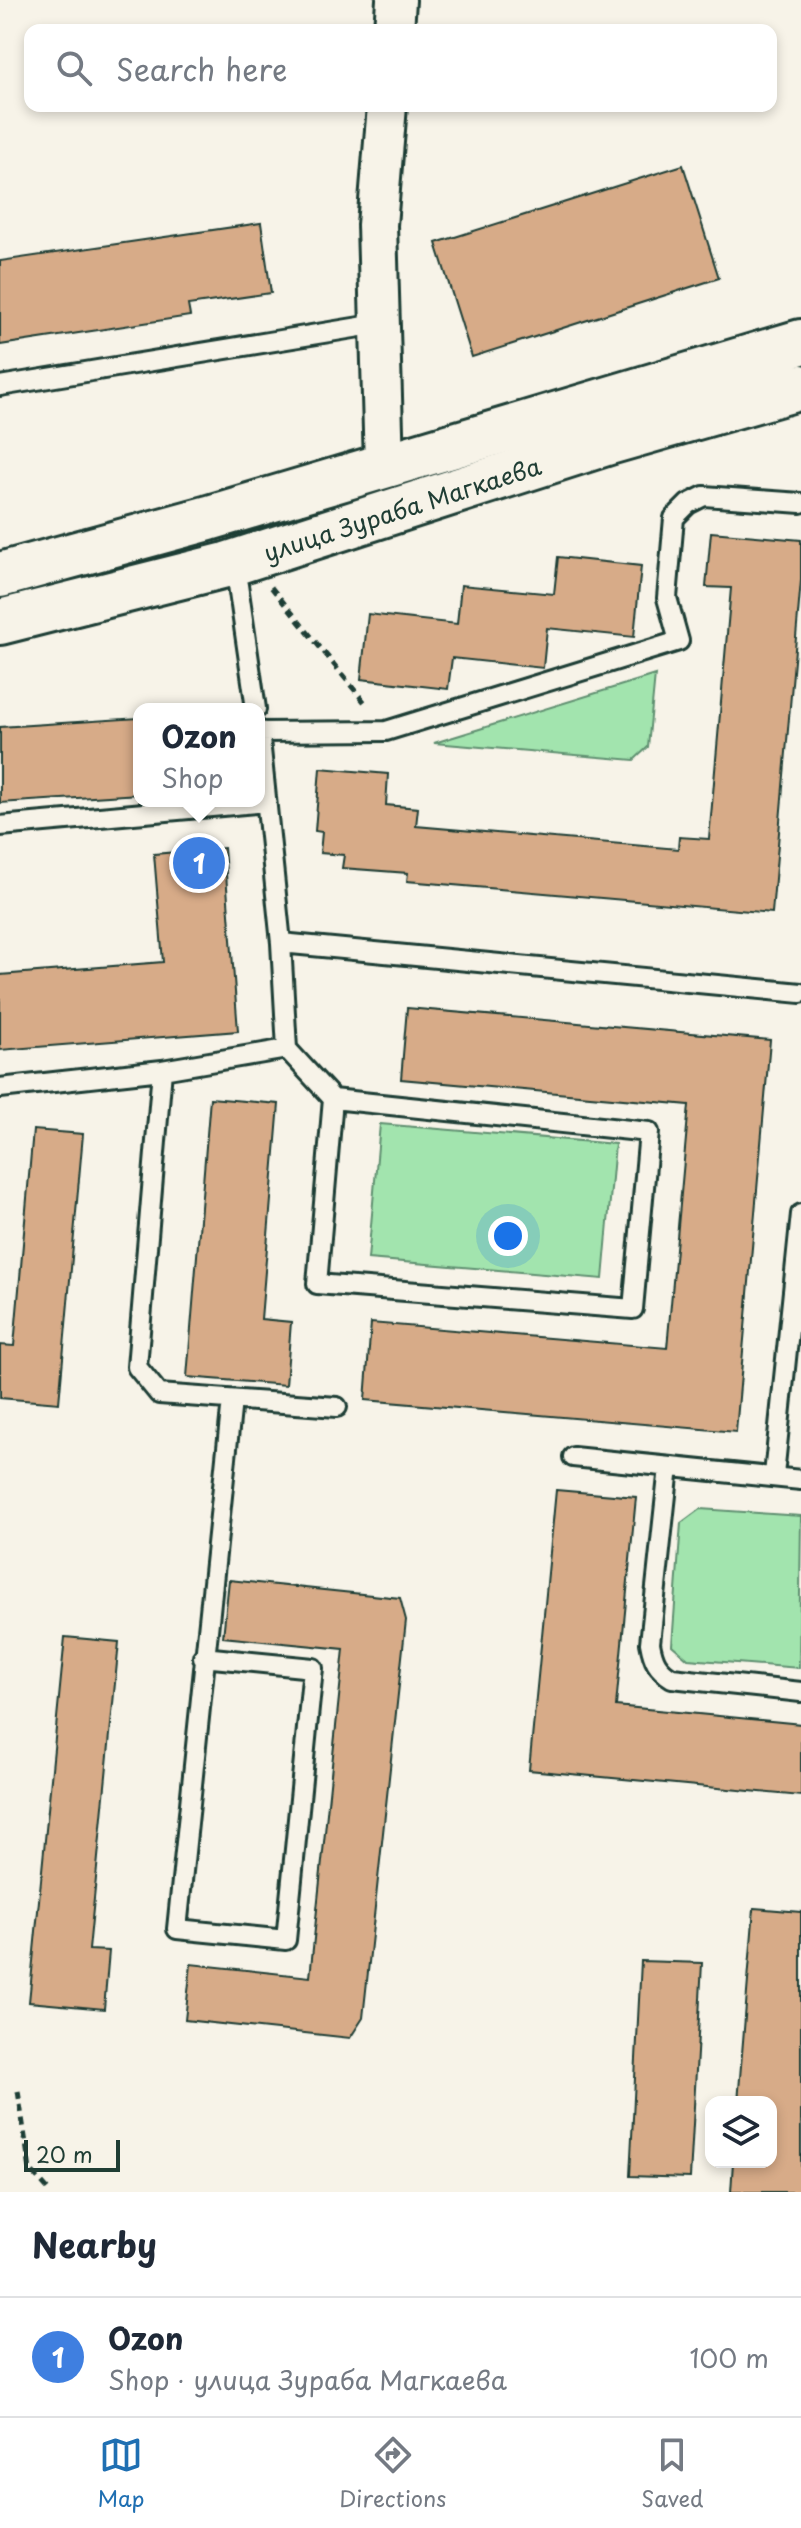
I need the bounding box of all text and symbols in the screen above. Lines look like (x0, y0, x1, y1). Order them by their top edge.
search box (24, 24, 777, 112)
icon: search (52, 46, 96, 90)
text: Search here (116, 46, 288, 91)
street label: улица Зураба Магкаева (259, 447, 545, 570)
popup (133, 703, 265, 807)
text: Ozon (161, 713, 237, 758)
text: Shop (161, 758, 223, 797)
pin: 1 (173, 833, 225, 893)
your location (488, 1216, 528, 1256)
map controls (705, 2096, 777, 2168)
button: layers (705, 2096, 777, 2168)
scale bar (24, 2136, 120, 2172)
text: 20 m (36, 2137, 93, 2170)
text: Nearby (32, 2218, 157, 2270)
text: Ozon (108, 2315, 183, 2360)
text: 1 (52, 2338, 64, 2377)
text: 100 m (689, 2338, 769, 2377)
text: Shop · улица Зураба Магкаева (108, 2360, 507, 2399)
tab: Map (97, 2433, 144, 2514)
tab: Directions (339, 2433, 446, 2514)
tab: Saved (641, 2433, 704, 2514)

